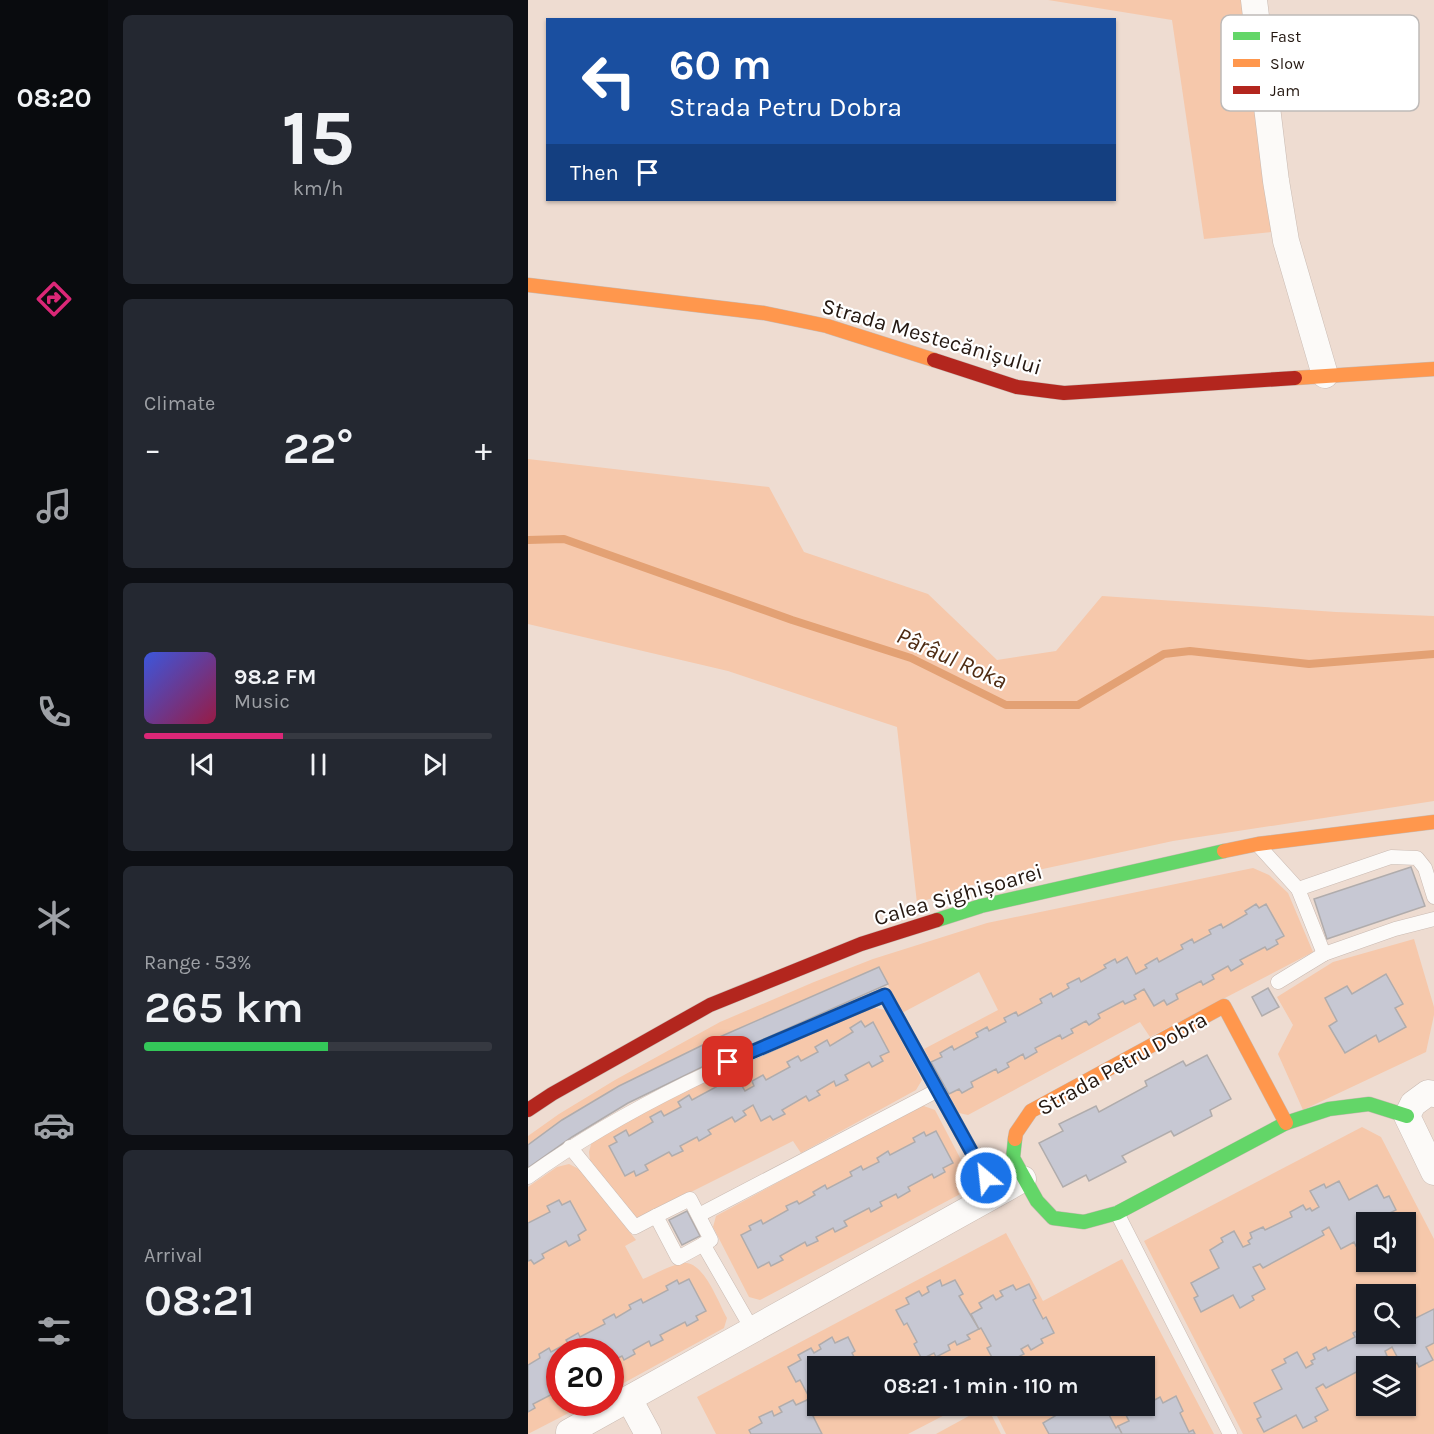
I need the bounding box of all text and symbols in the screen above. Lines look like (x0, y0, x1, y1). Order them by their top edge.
legend (1221, 15, 1419, 111)
text: Fast (1270, 27, 1301, 46)
text: 60 m (669, 40, 772, 90)
icon: left (570, 42, 648, 120)
text: Slow (1270, 54, 1305, 73)
text: Jam (1270, 81, 1300, 100)
text: 08:20 (16, 82, 92, 114)
text: Strada Petru Dobra (669, 91, 902, 123)
text: 15 (281, 92, 355, 184)
icon: arrive (631, 156, 664, 189)
text: Then (570, 160, 619, 186)
text: km/h (293, 177, 343, 200)
icon: directions (33, 278, 75, 320)
street label: Strada Mestecănișului (819, 293, 1045, 381)
text: Climate (144, 392, 215, 415)
text: 22° (283, 422, 353, 474)
text: − (144, 430, 161, 468)
text: + (475, 430, 492, 468)
icon: music (33, 485, 75, 527)
water label: Pârâul Roka (892, 621, 1012, 695)
text: 98.2 FM (234, 664, 317, 690)
text: Music (234, 690, 290, 713)
icon: phone (33, 691, 75, 733)
icon: previous (186, 748, 219, 781)
icon: pause (302, 748, 335, 781)
icon: next (418, 748, 451, 781)
street label: Calea Sighișoarei (871, 858, 1045, 931)
icon: climate (33, 897, 75, 939)
text: Range · 53% (144, 951, 252, 974)
text: 265 km (144, 981, 304, 1033)
street label: Strada Petru Dobra (1033, 1006, 1212, 1121)
pin (702, 1036, 753, 1087)
icon: arrive (711, 1045, 744, 1078)
icon: car (33, 1104, 75, 1146)
position arrow (954, 1146, 1018, 1210)
map controls (1356, 1212, 1416, 1416)
button: sound (1356, 1212, 1416, 1272)
text: Arrival (144, 1244, 203, 1267)
text: 08:21 (144, 1274, 255, 1326)
button: search (1356, 1284, 1416, 1344)
icon: filters (33, 1310, 75, 1352)
speed limit sign: 20 (546, 1338, 624, 1416)
button: layers (1356, 1356, 1416, 1416)
text: 08:21 · 1 min · 110 m (883, 1373, 1079, 1399)

